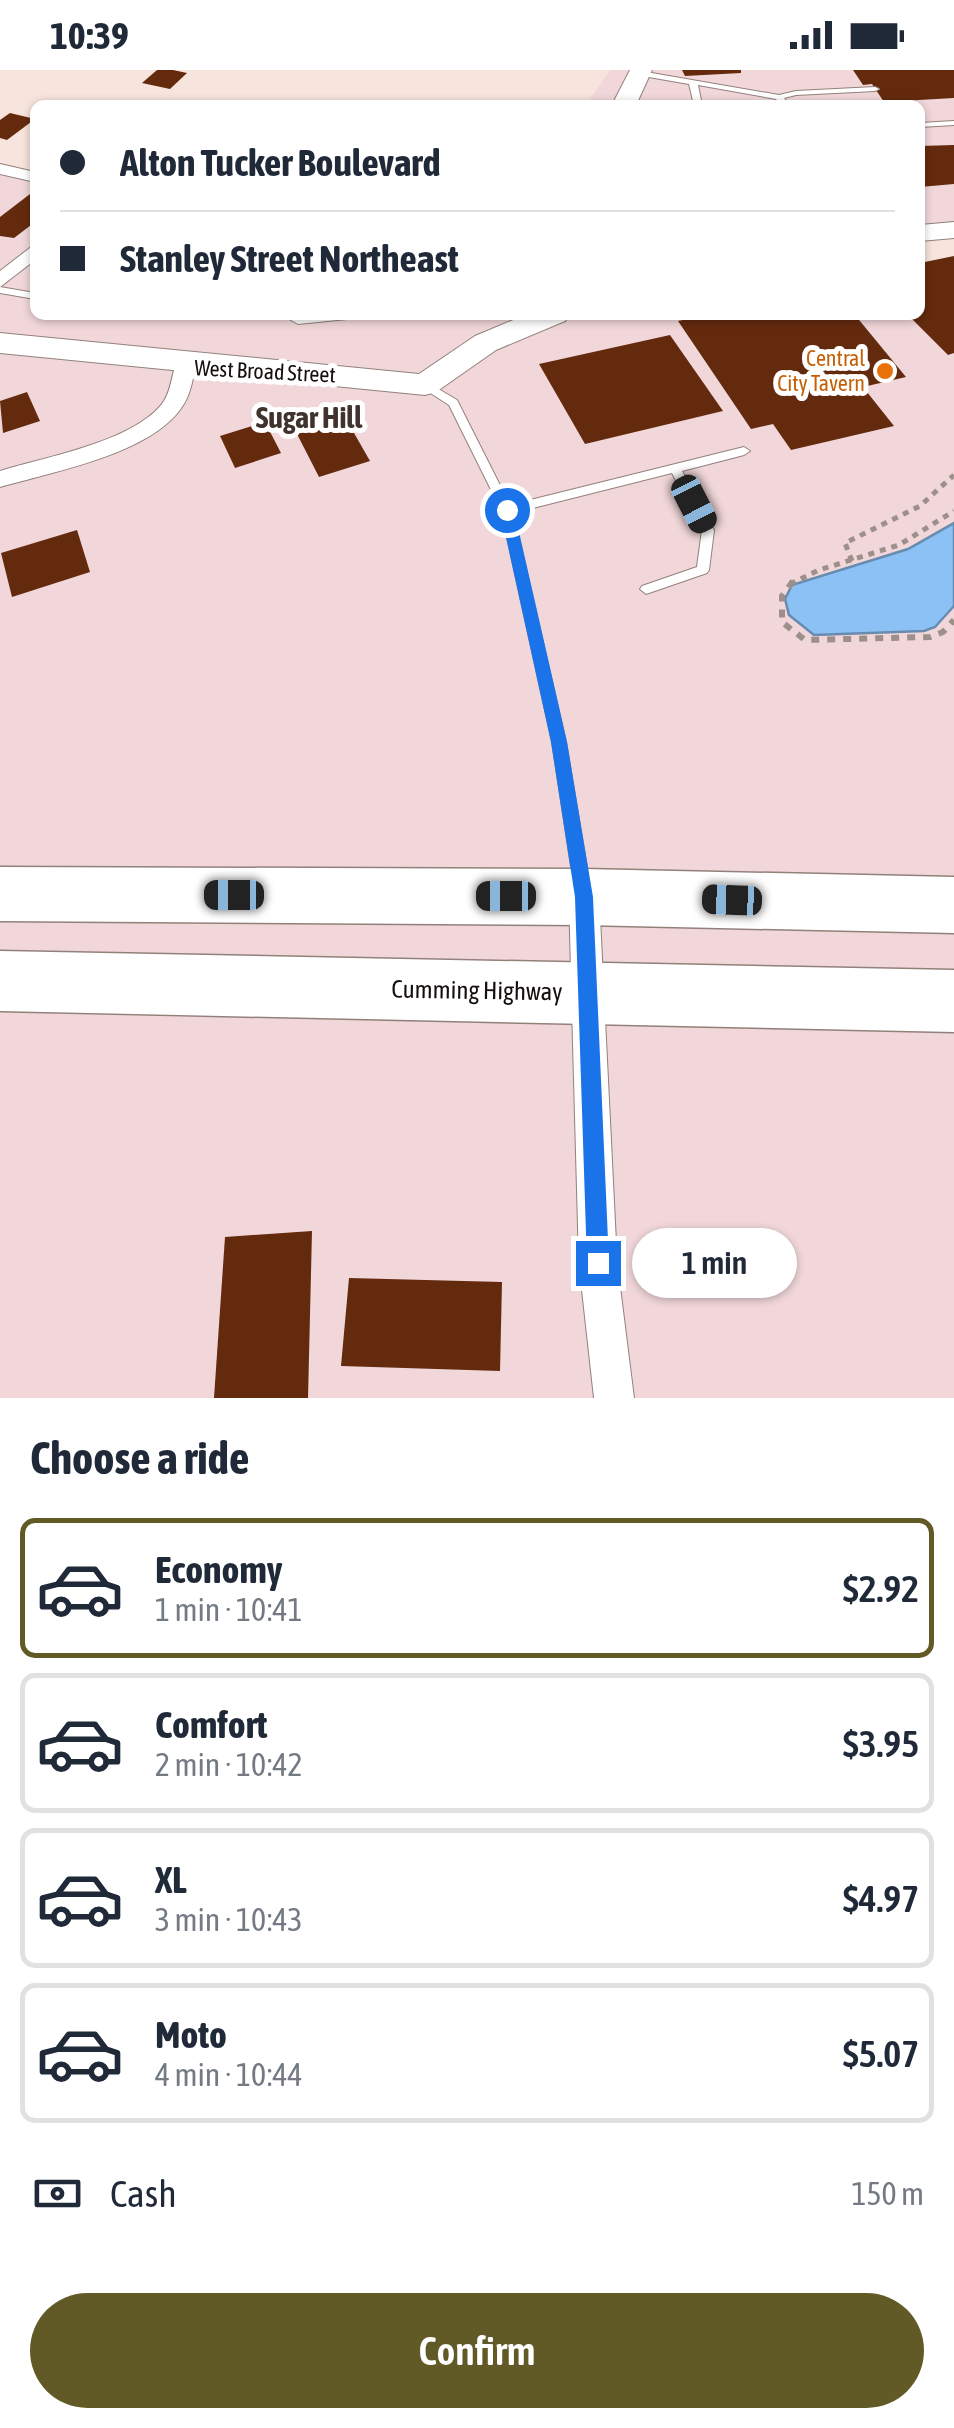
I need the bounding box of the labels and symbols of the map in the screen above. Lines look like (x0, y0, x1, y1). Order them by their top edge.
place label: Central City Tavern (777, 345, 865, 396)
street label: West Broad Street (194, 354, 336, 388)
marker: Central City Tavern (874, 360, 896, 382)
district label: Sugar Hill (256, 400, 363, 434)
car (667, 470, 721, 538)
route start (485, 488, 530, 533)
car (204, 880, 264, 910)
car (476, 881, 536, 911)
car (701, 884, 763, 916)
street label: Cumming Highway (391, 975, 563, 1005)
callout: 1 min (633, 1228, 798, 1298)
route end (576, 1241, 621, 1286)

